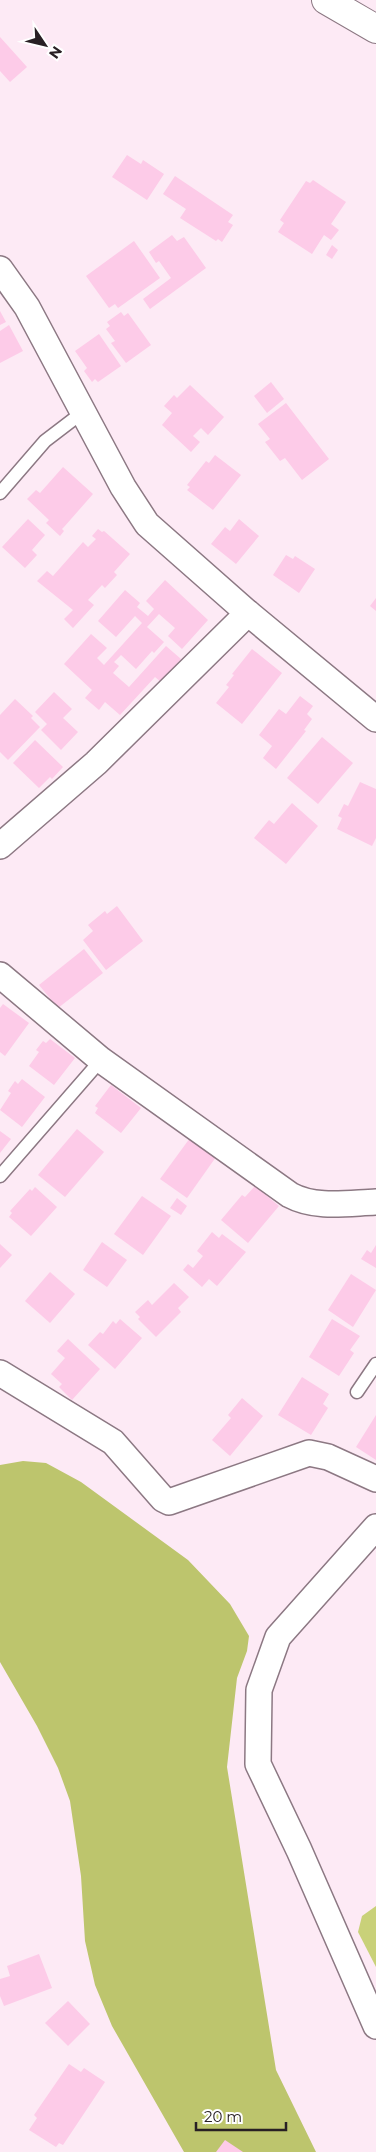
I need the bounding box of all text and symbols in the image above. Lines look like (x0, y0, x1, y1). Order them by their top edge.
north arrow (20, 20, 70, 70)
text: N (45, 43, 66, 62)
scale bar (196, 2100, 286, 2132)
text: 20 m (204, 2107, 242, 2126)

